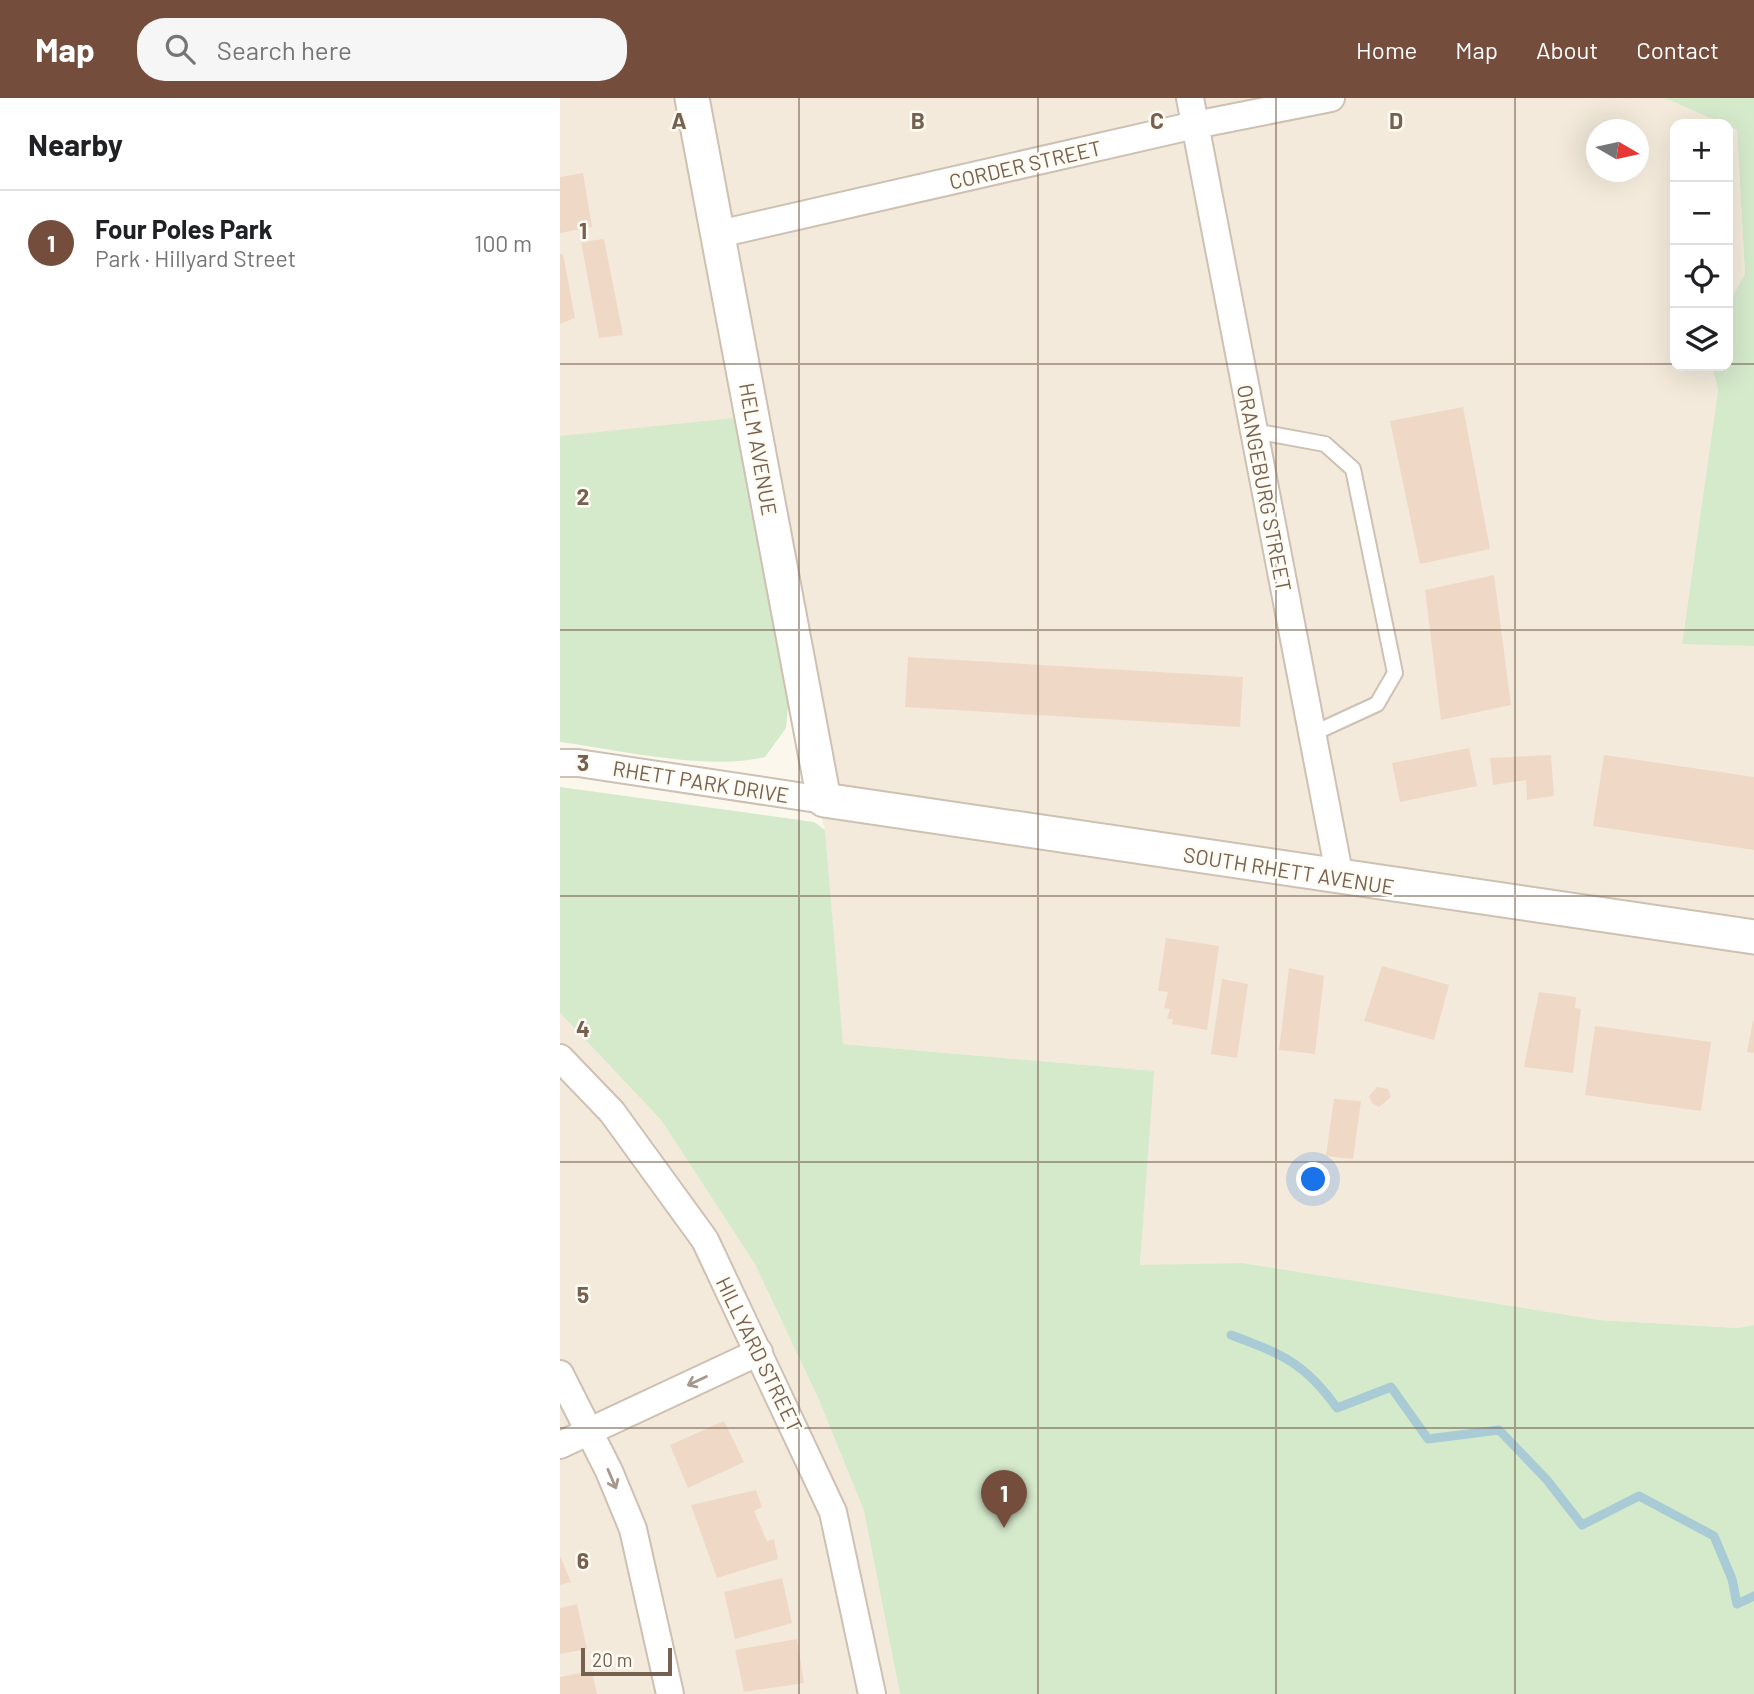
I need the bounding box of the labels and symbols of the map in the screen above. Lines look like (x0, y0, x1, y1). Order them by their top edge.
text: A (671, 106, 687, 134)
text: B (911, 106, 925, 134)
text: C (1150, 106, 1164, 134)
text: D (1389, 106, 1403, 134)
north arrow (1586, 119, 1649, 182)
street label: CORDER STREET (946, 134, 1104, 194)
text: 1 (579, 216, 587, 244)
street label: HELM AVENUE (735, 381, 783, 517)
street label: ORANGEBURG STREET (1233, 383, 1297, 593)
text: 2 (577, 482, 589, 510)
text: 3 (577, 748, 589, 776)
street label: RHETT PARK DRIVE (611, 755, 791, 807)
street label: SOUTH RHETT AVENUE (1182, 841, 1396, 899)
text: 4 (576, 1014, 590, 1042)
your location (1296, 1162, 1330, 1196)
street label: HILLYARD STREET (712, 1272, 808, 1436)
text: 5 (577, 1280, 589, 1308)
one-way arrow (687, 1375, 708, 1388)
one-way arrow (607, 1467, 620, 1489)
pin: 1 (981, 1470, 1027, 1528)
text: 6 (577, 1546, 589, 1574)
scale bar (581, 1645, 672, 1677)

